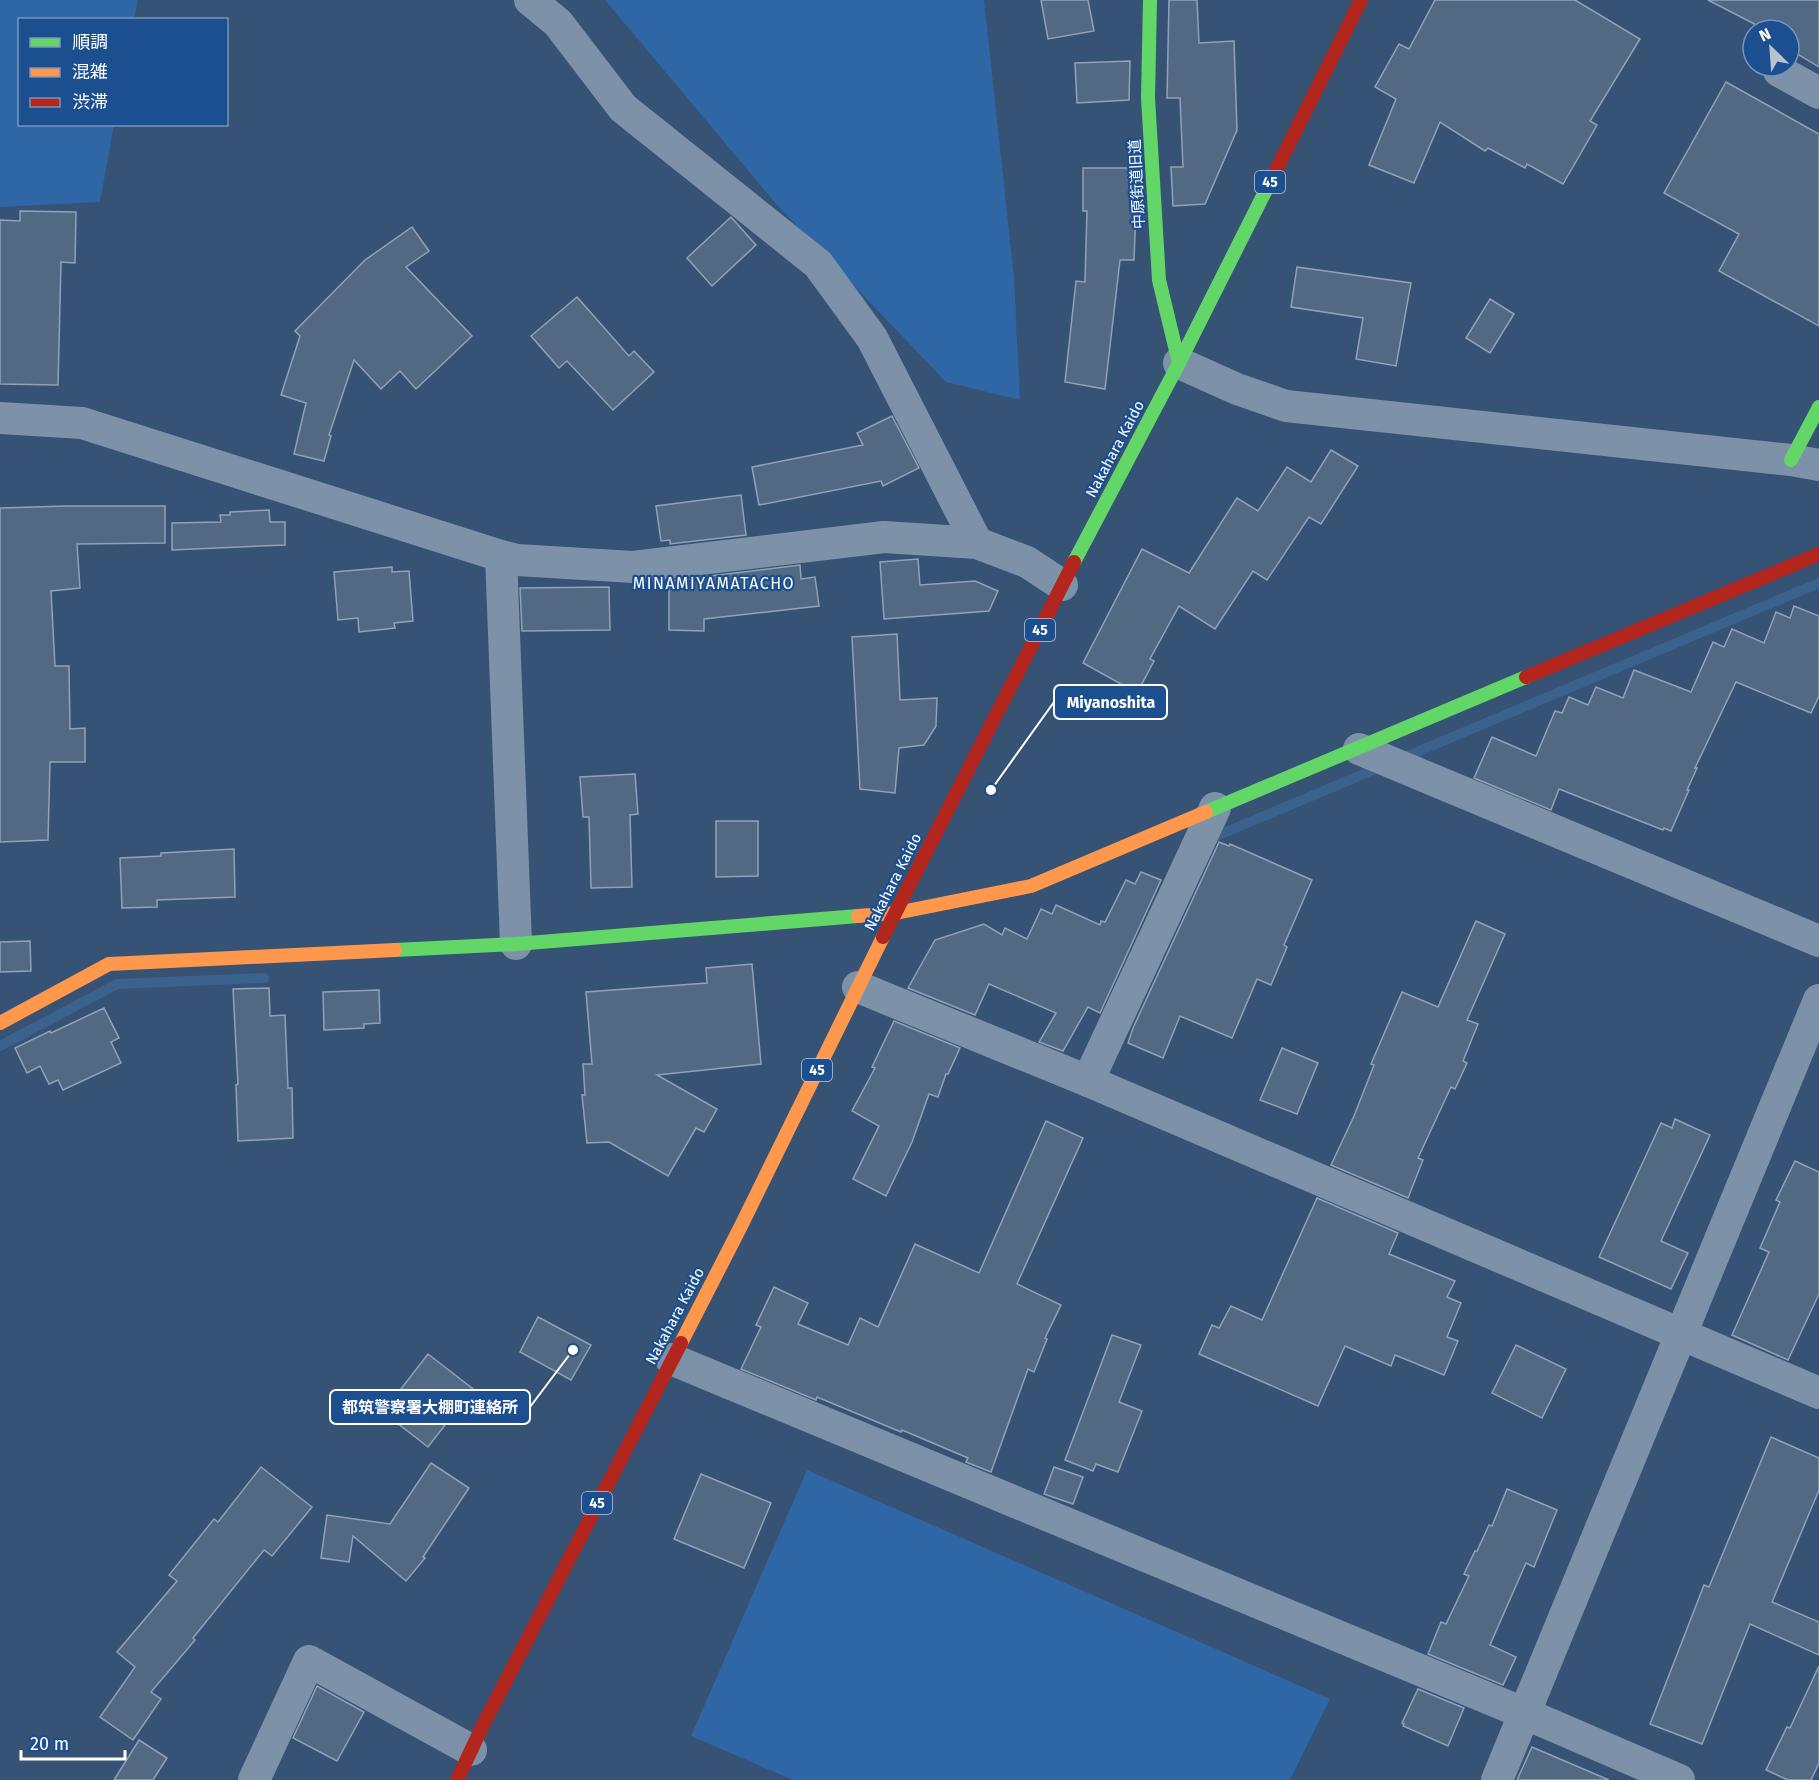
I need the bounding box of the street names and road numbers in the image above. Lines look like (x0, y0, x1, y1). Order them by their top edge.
street label: 中原街道旧道 (1126, 139, 1148, 229)
road number: 45 (1255, 171, 1285, 193)
street label: Nakahara Kaido (1082, 397, 1148, 501)
road number: 45 (1025, 619, 1055, 641)
street label: Nakahara Kaido (861, 830, 925, 934)
road number: 45 (802, 1059, 832, 1081)
street label: Nakahara Kaido (642, 1264, 708, 1368)
road number: 45 (582, 1492, 612, 1514)

